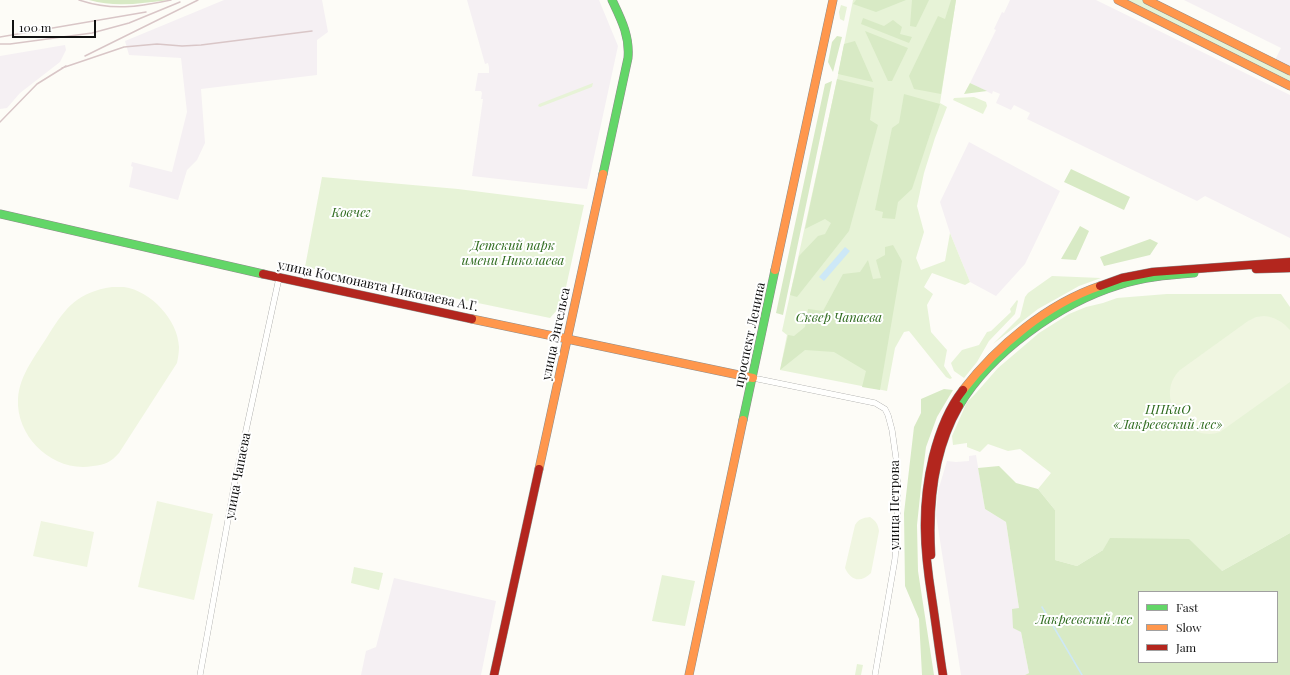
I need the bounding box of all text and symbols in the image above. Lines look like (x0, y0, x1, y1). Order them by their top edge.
scale bar (14, 12, 98, 38)
text: 100 m (19, 19, 51, 35)
park label: Ковчег (331, 205, 371, 221)
park label: Детский парк имени Николаева (462, 238, 564, 269)
street label: улица Космонавта Николаева А.Г. (276, 257, 480, 315)
street label: проспект Ленина (731, 281, 769, 389)
street label: улица Энгельса (539, 286, 573, 382)
park label: Сквер Чапаева (796, 310, 882, 326)
park label: ЦПКиО «Лакреевский лес» (1113, 402, 1223, 433)
street label: улица Чапаева (222, 431, 254, 521)
street label: улица Петрова (887, 460, 903, 550)
legend (1138, 591, 1278, 663)
text: Fast (1176, 599, 1198, 615)
park label: Лакреевский лес (1036, 612, 1132, 628)
text: Slow (1176, 619, 1202, 635)
text: Jam (1176, 639, 1196, 655)

